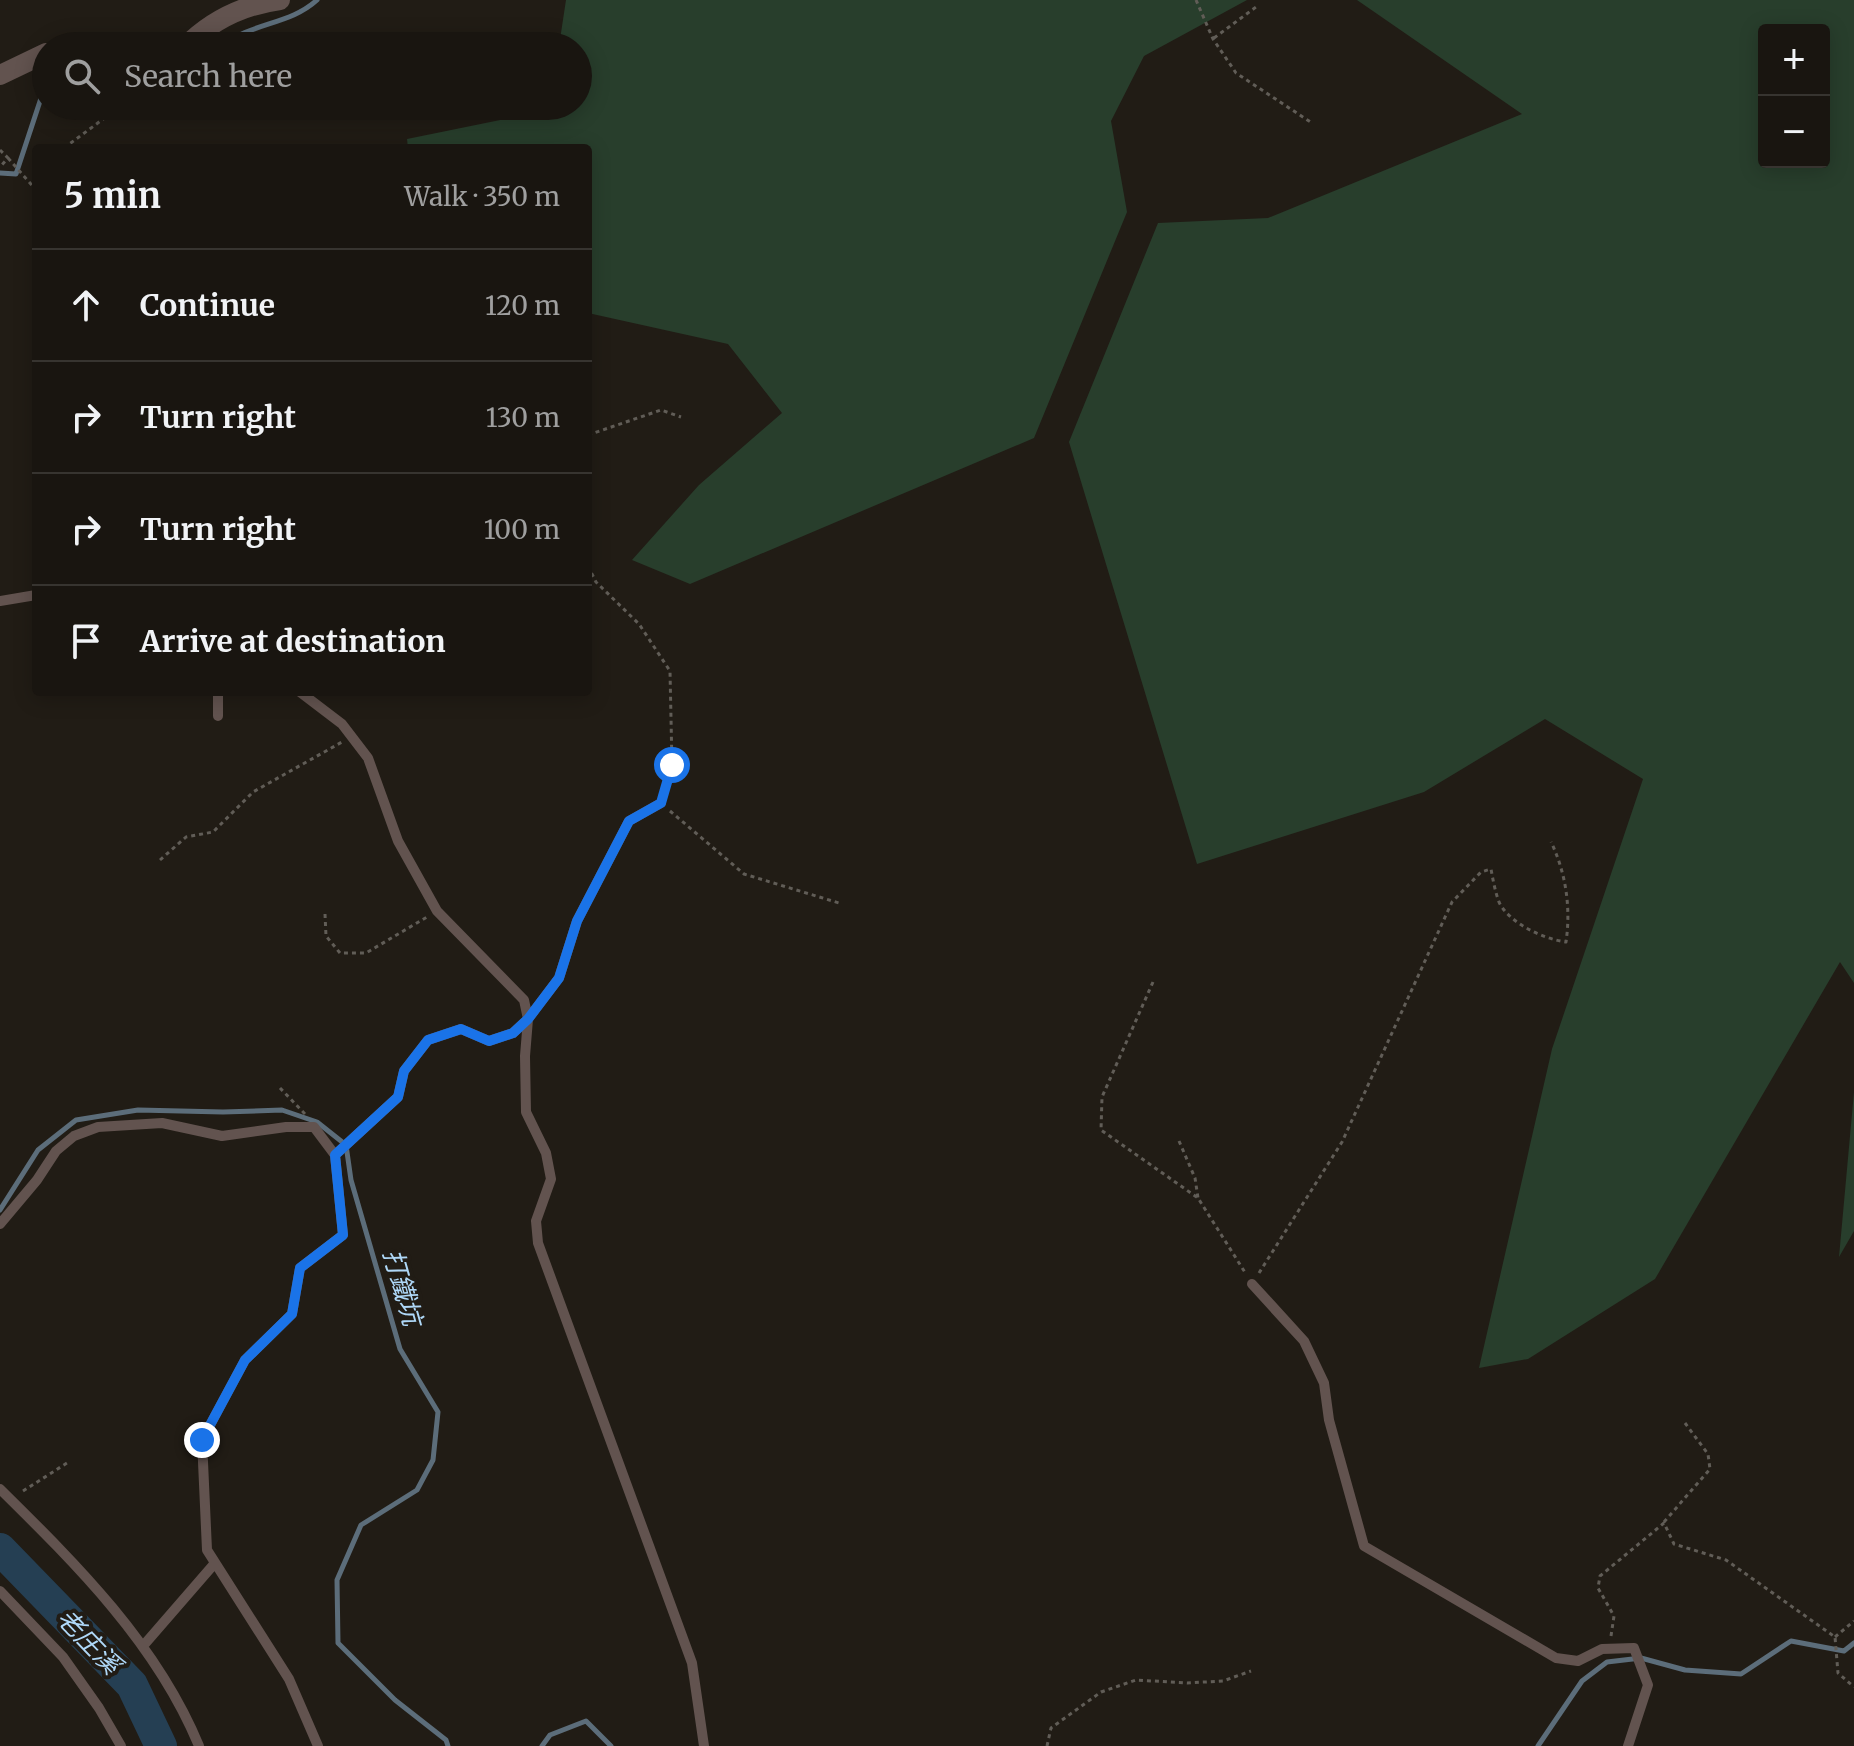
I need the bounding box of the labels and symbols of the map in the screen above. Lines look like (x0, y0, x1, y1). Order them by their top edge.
route start (654, 747, 690, 783)
water label: 打鐵坑 (376, 1245, 431, 1333)
route end (184, 1422, 220, 1458)
water label: 老庄溪 (50, 1601, 131, 1683)

